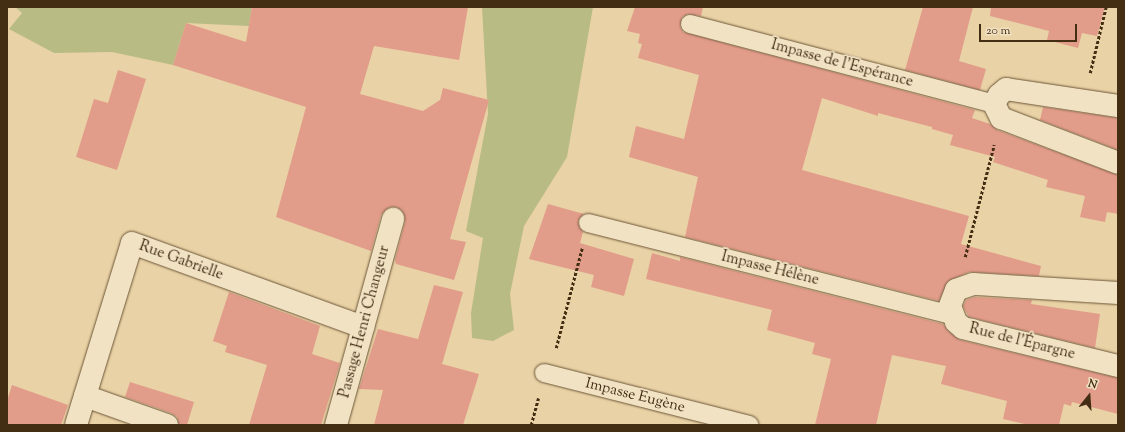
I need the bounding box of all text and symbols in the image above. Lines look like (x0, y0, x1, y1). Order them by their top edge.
scale bar (981, 16, 1079, 42)
text: 20 m (986, 22, 1010, 40)
street label: Impasse de l'Espérance (769, 36, 915, 92)
street label: Rue Gabrielle (136, 237, 226, 285)
street label: Passage Henri Changeur (336, 244, 394, 400)
street label: Impasse Hélène (719, 248, 821, 290)
street label: Rue de l'Épargne (967, 320, 1077, 364)
street label: Impasse Eugène (583, 375, 687, 417)
north arrow (1069, 376, 1109, 416)
text: N (1086, 376, 1099, 393)

